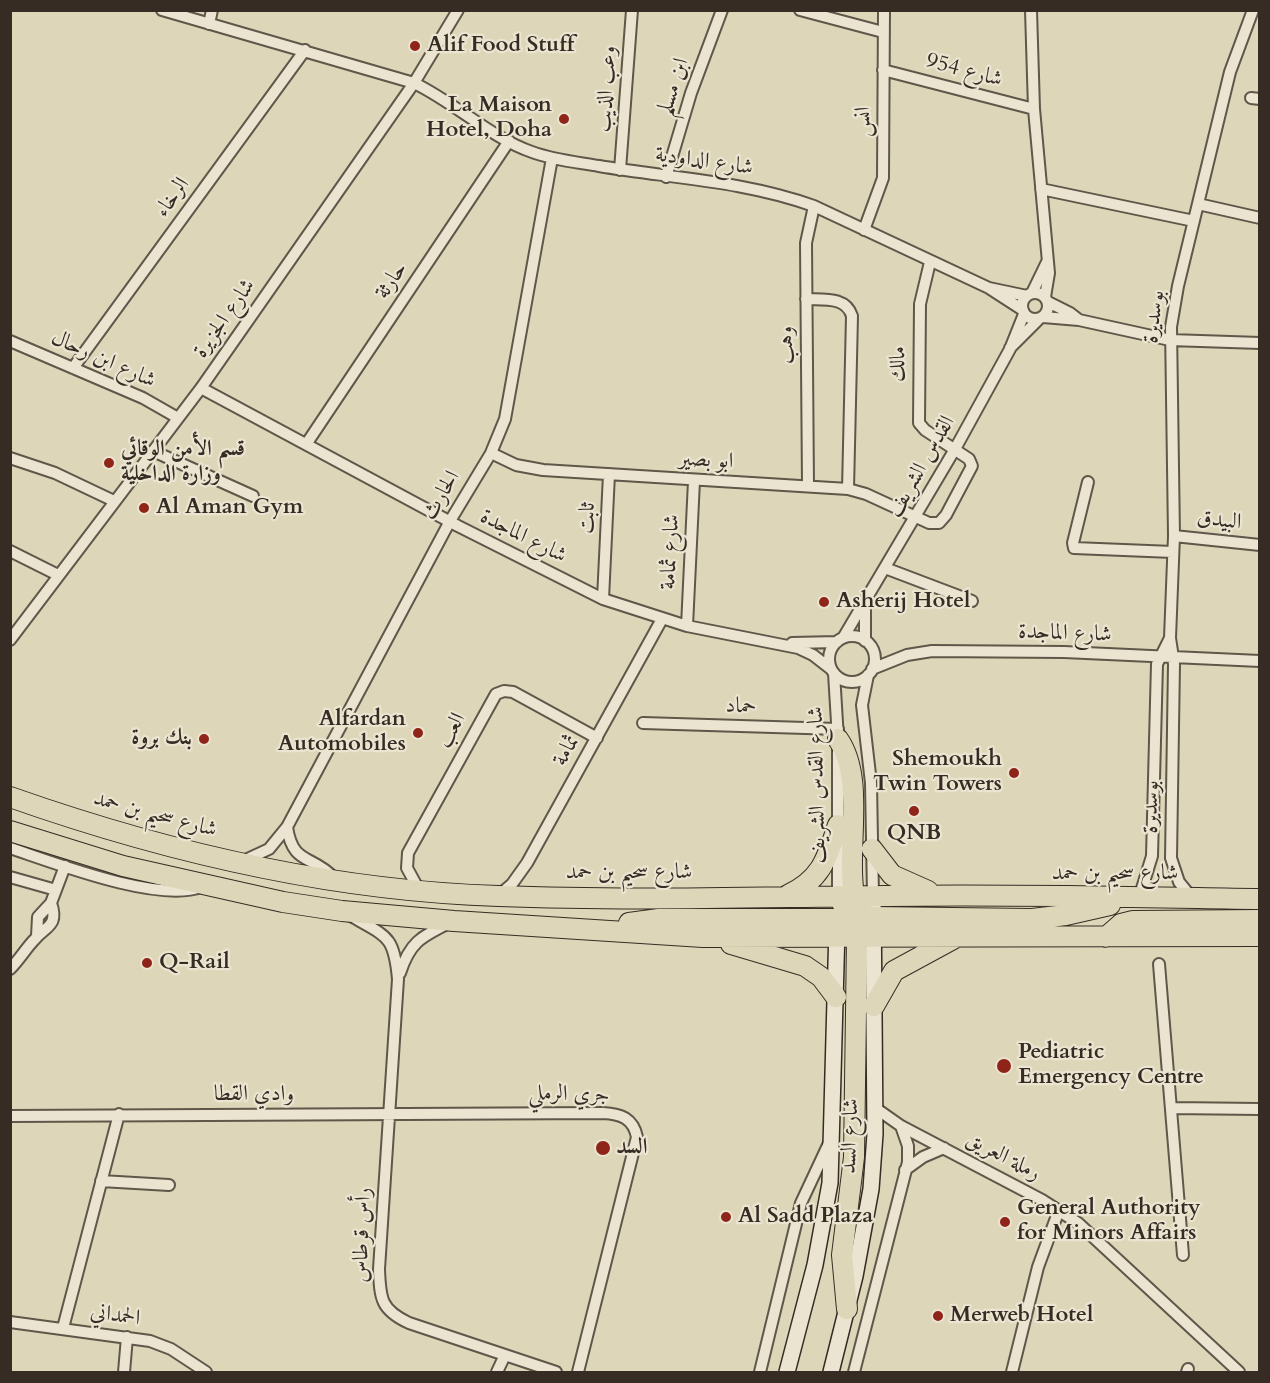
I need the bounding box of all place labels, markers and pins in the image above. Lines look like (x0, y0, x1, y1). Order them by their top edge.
place label: Alif Food Stuff (427, 33, 574, 59)
marker: Alif Food Stuff (408, 39, 422, 53)
place label: La Maison Hotel, Doha (426, 93, 552, 144)
marker: La Maison Hotel, Doha (557, 112, 571, 126)
place label: قسم الأمن الوقائي وزارة الداخلية (121, 437, 245, 488)
marker: قسم الأمن الوقائي وزارة الداخلية (102, 456, 116, 470)
place label: Al Aman Gym (156, 495, 303, 521)
marker: Al Aman Gym (137, 501, 151, 515)
place label: Asherij Hotel (836, 589, 970, 615)
marker: Asherij Hotel (817, 595, 831, 609)
place label: Alfardan Automobiles (278, 707, 406, 758)
place label: بنك بروة (131, 726, 192, 752)
marker: Alfardan Automobiles (411, 726, 425, 740)
marker: بنك بروة (197, 732, 211, 746)
place label: Shemoukh Twin Towers (873, 747, 1002, 798)
marker: Shemoukh Twin Towers (1007, 766, 1021, 780)
marker: QNB (907, 804, 921, 818)
place label: QNB (887, 821, 941, 847)
place label: Q-Rail (159, 950, 230, 976)
marker: Q-Rail (140, 956, 154, 970)
place label: Pediatric Emergency Centre (1018, 1040, 1204, 1092)
marker: Pediatric Emergency Centre (995, 1057, 1013, 1075)
place label: السد (616, 1135, 647, 1161)
marker: السد (594, 1139, 612, 1157)
place label: General Authority for Minors Affairs (1017, 1196, 1201, 1248)
place label: Al Sadd Plaza (738, 1204, 873, 1230)
marker: Al Sadd Plaza (719, 1210, 733, 1224)
marker: General Authority for Minors Affairs (998, 1215, 1012, 1229)
place label: Merweb Hotel (950, 1303, 1093, 1329)
marker: Merweb Hotel (931, 1309, 945, 1323)

